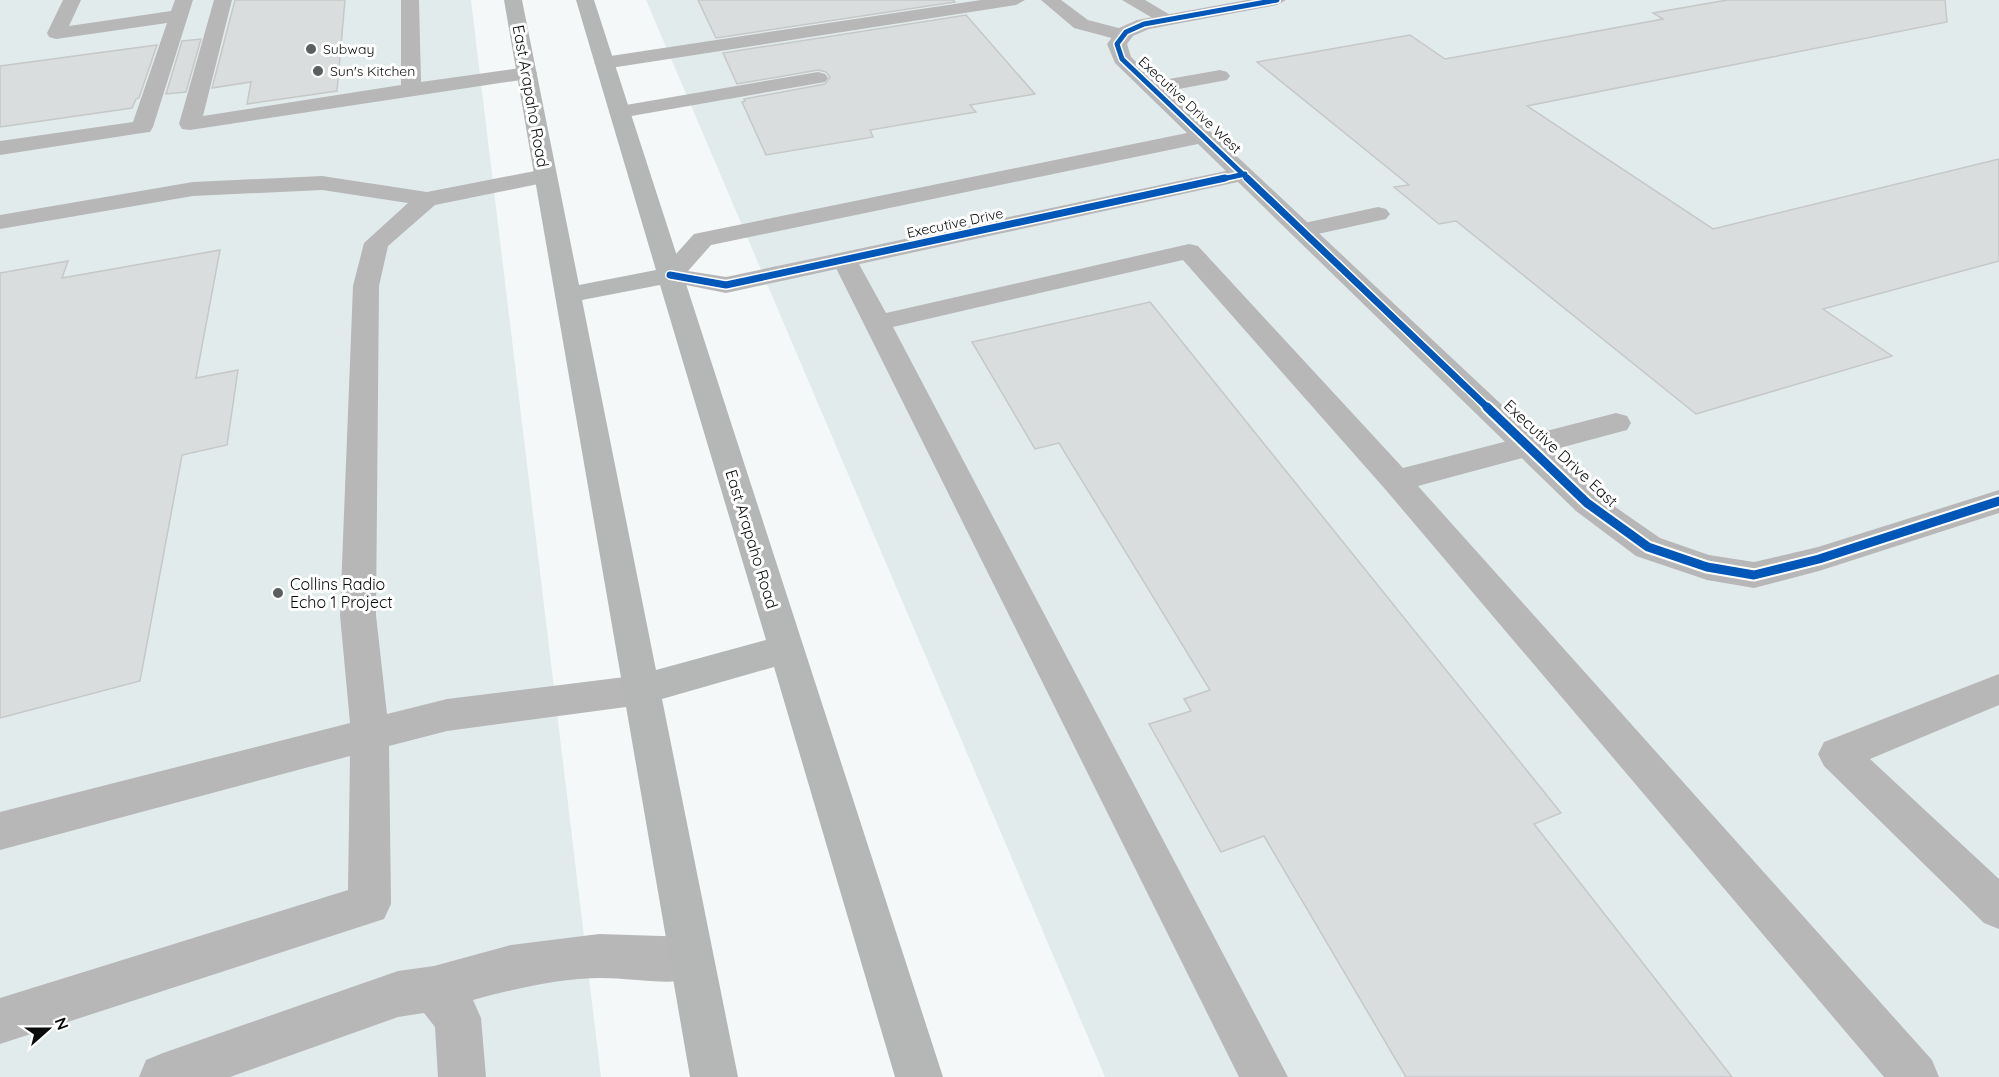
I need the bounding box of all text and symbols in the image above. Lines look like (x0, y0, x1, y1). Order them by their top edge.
street label: East Arapaho Road (509, 23, 553, 169)
place label: Subway (323, 40, 374, 58)
marker: Subway (304, 42, 318, 56)
street label: Executive Drive West (1135, 53, 1246, 158)
place label: Sun's Kitchen (330, 62, 415, 80)
marker: Sun's Kitchen (311, 64, 325, 78)
street label: Executive Drive (905, 204, 1005, 242)
street label: Executive Drive East (1500, 395, 1622, 511)
street label: East Arapaho Road (721, 467, 783, 611)
place label: Collins Radio Echo 1 Project (290, 574, 393, 612)
marker: Collins Radio Echo 1 Project (271, 586, 285, 600)
north arrow (18, 999, 78, 1059)
text: N (51, 1015, 73, 1033)

